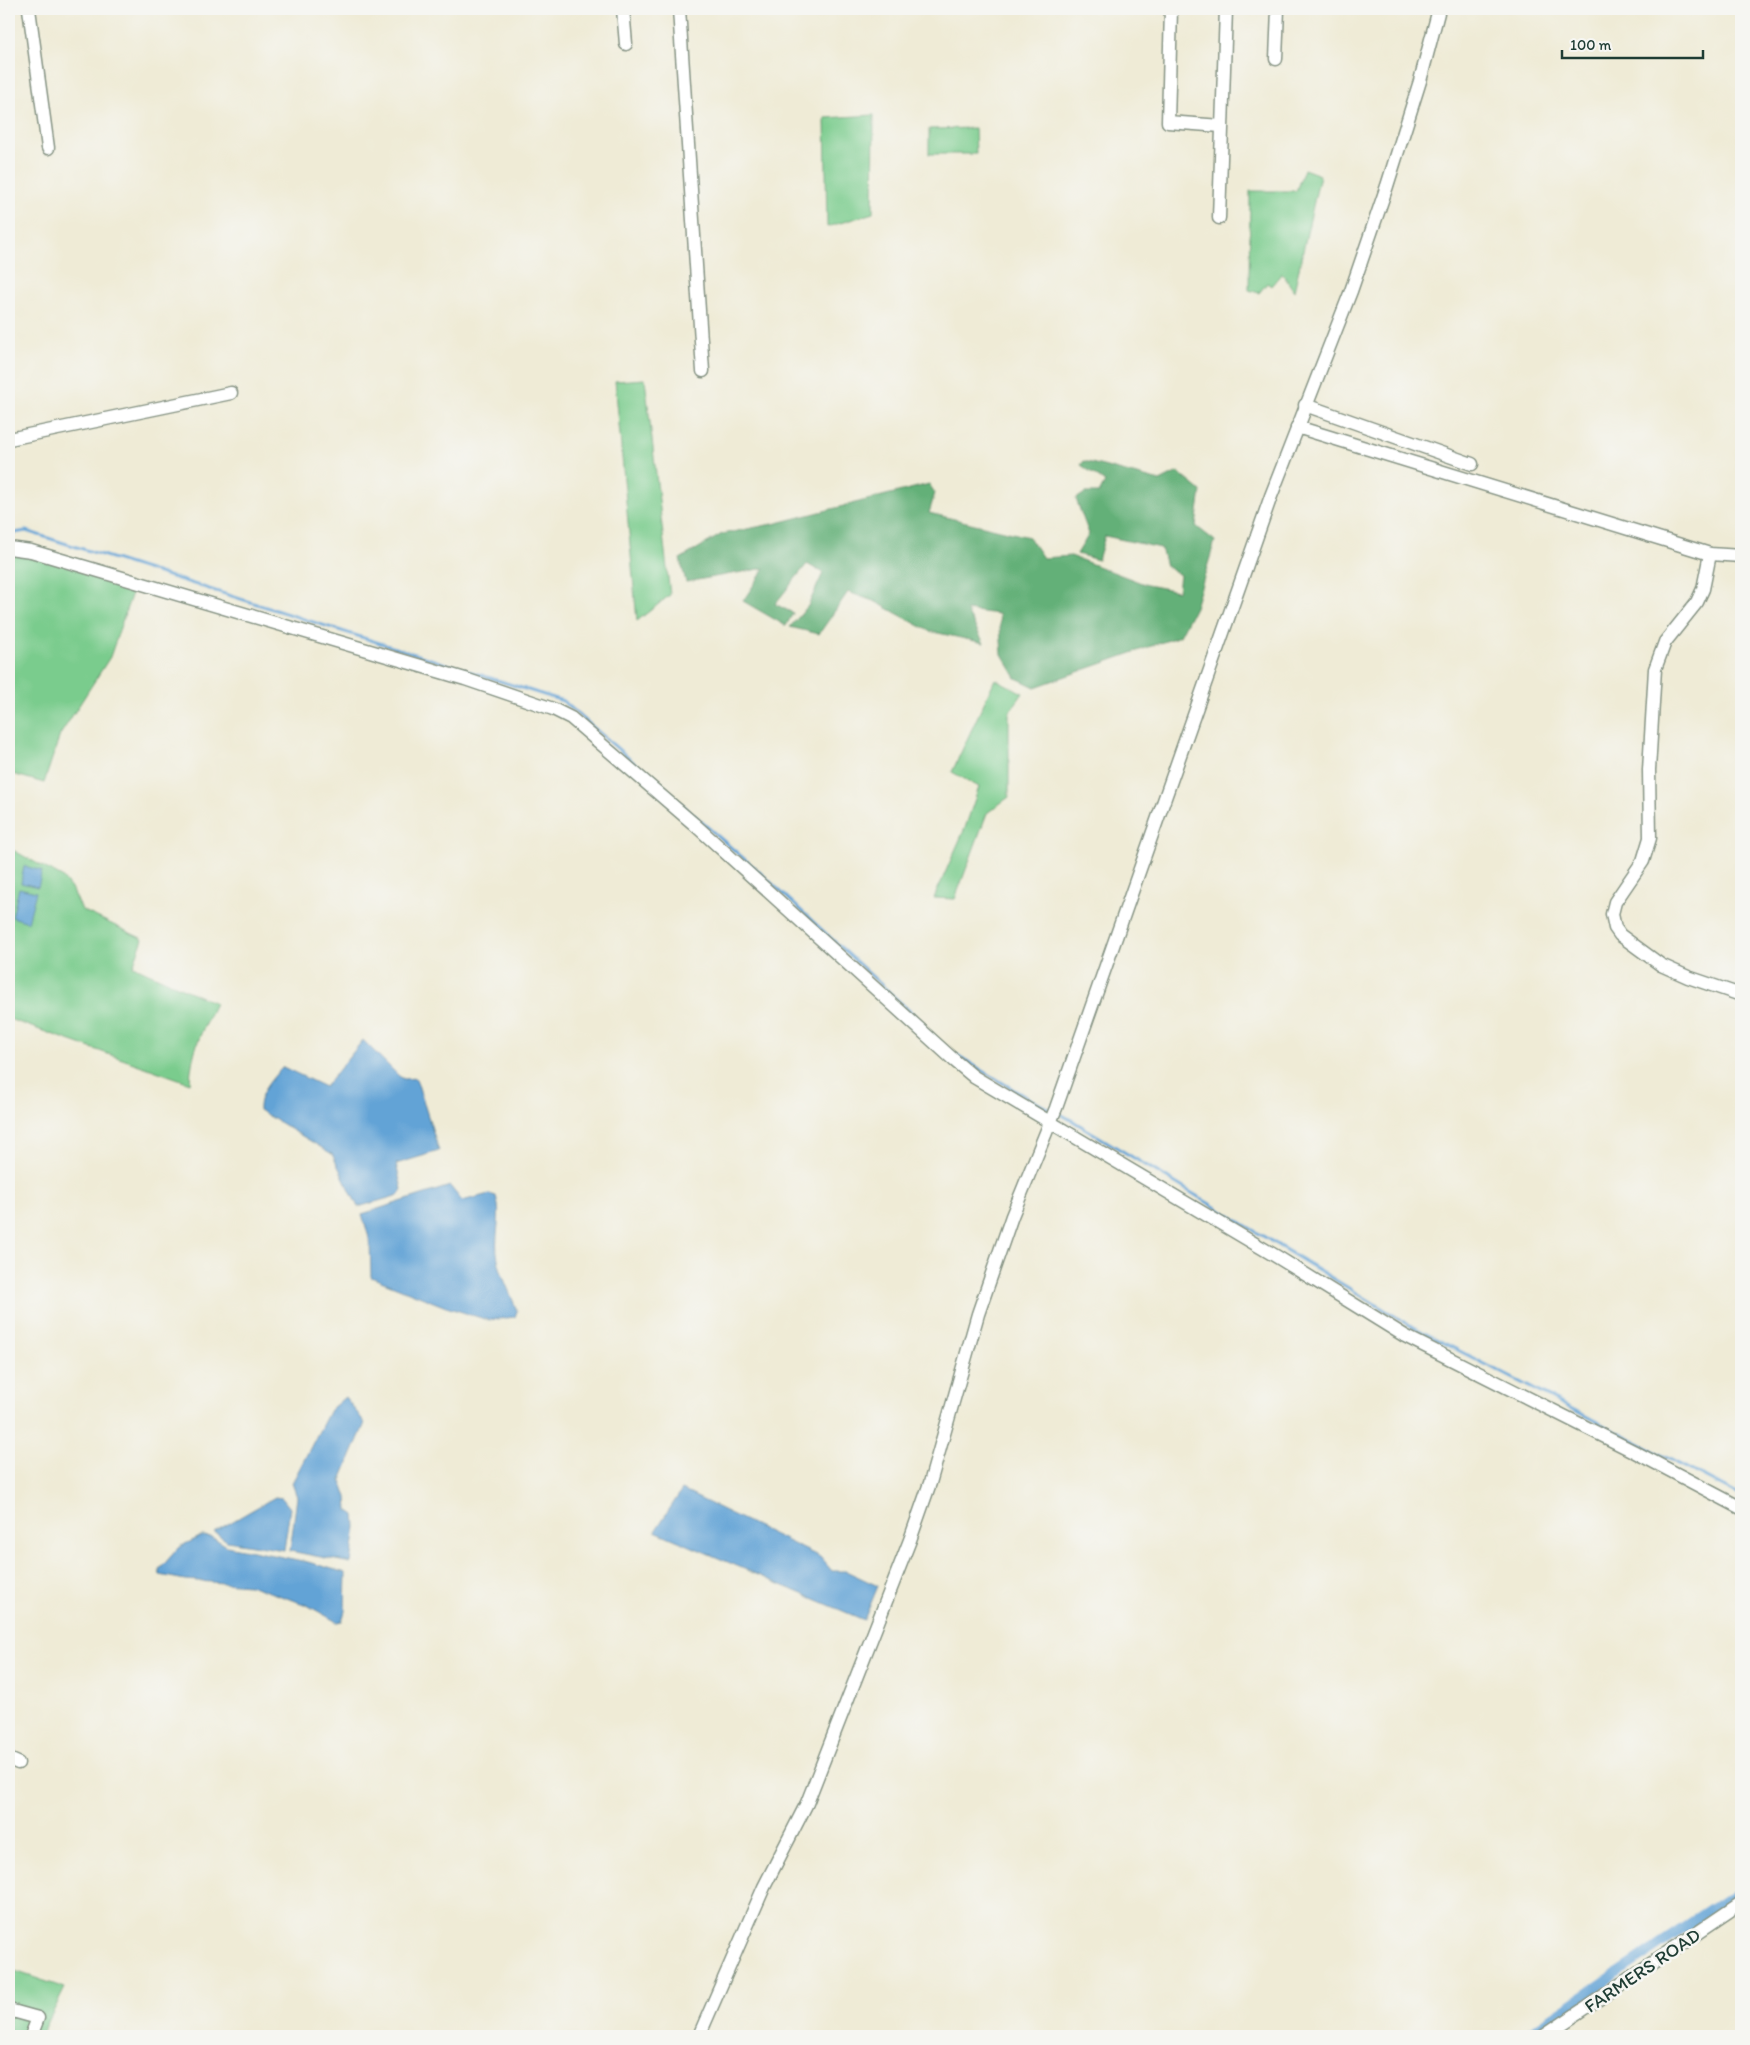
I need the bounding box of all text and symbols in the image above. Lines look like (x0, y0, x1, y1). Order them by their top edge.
scale bar (1562, 28, 1704, 60)
text: 100 m (1570, 36, 1612, 54)
street label: FARMERS ROAD (1580, 1923, 1705, 2018)

